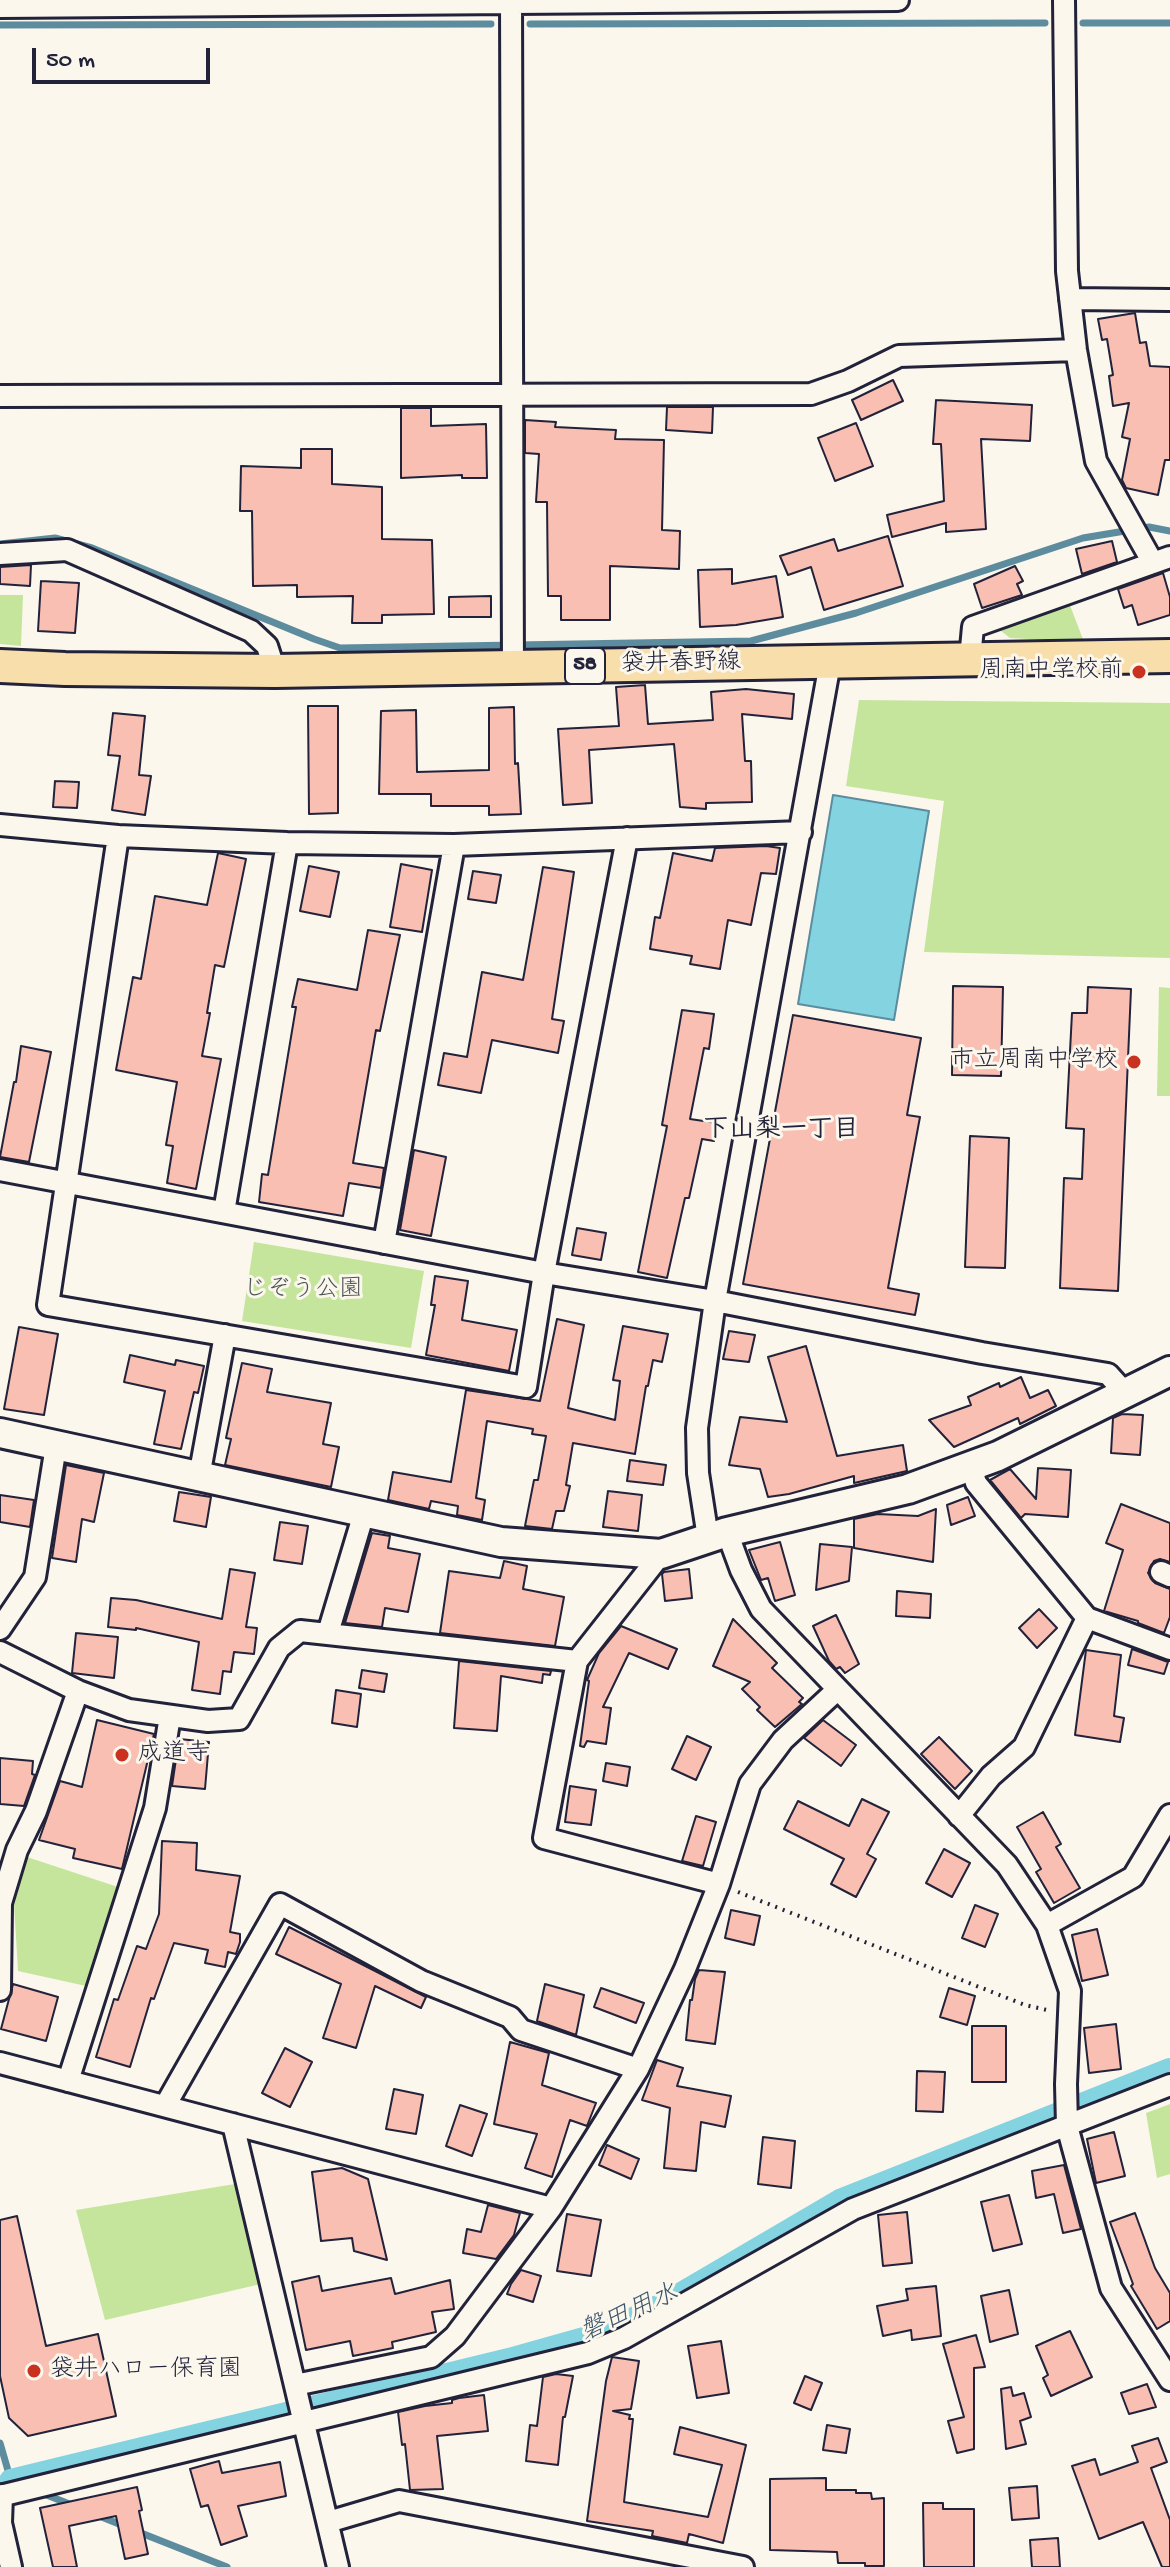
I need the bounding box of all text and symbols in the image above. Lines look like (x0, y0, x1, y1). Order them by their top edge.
scale bar (36, 32, 214, 82)
text: 50 m (46, 47, 95, 76)
road number: 58 (565, 648, 605, 684)
street label: 袋井春野線 (621, 650, 741, 680)
place label: 周南中学校前 (979, 658, 1123, 686)
marker: 周南中学校前 (1130, 663, 1148, 681)
place label: 市立周南中学校 (950, 1048, 1118, 1076)
marker: 市立周南中学校 (1125, 1053, 1143, 1071)
district label: 下山梨一丁目 (703, 1116, 859, 1148)
park label: じぞう公園 (243, 1277, 363, 1305)
place label: 成道寺 (138, 1741, 210, 1769)
marker: 成道寺 (113, 1746, 131, 1764)
water label: 磐田用水 (576, 2280, 684, 2350)
place label: 袋井ハロー保育園 (50, 2357, 242, 2385)
marker: 袋井ハロー保育園 (25, 2362, 43, 2380)

